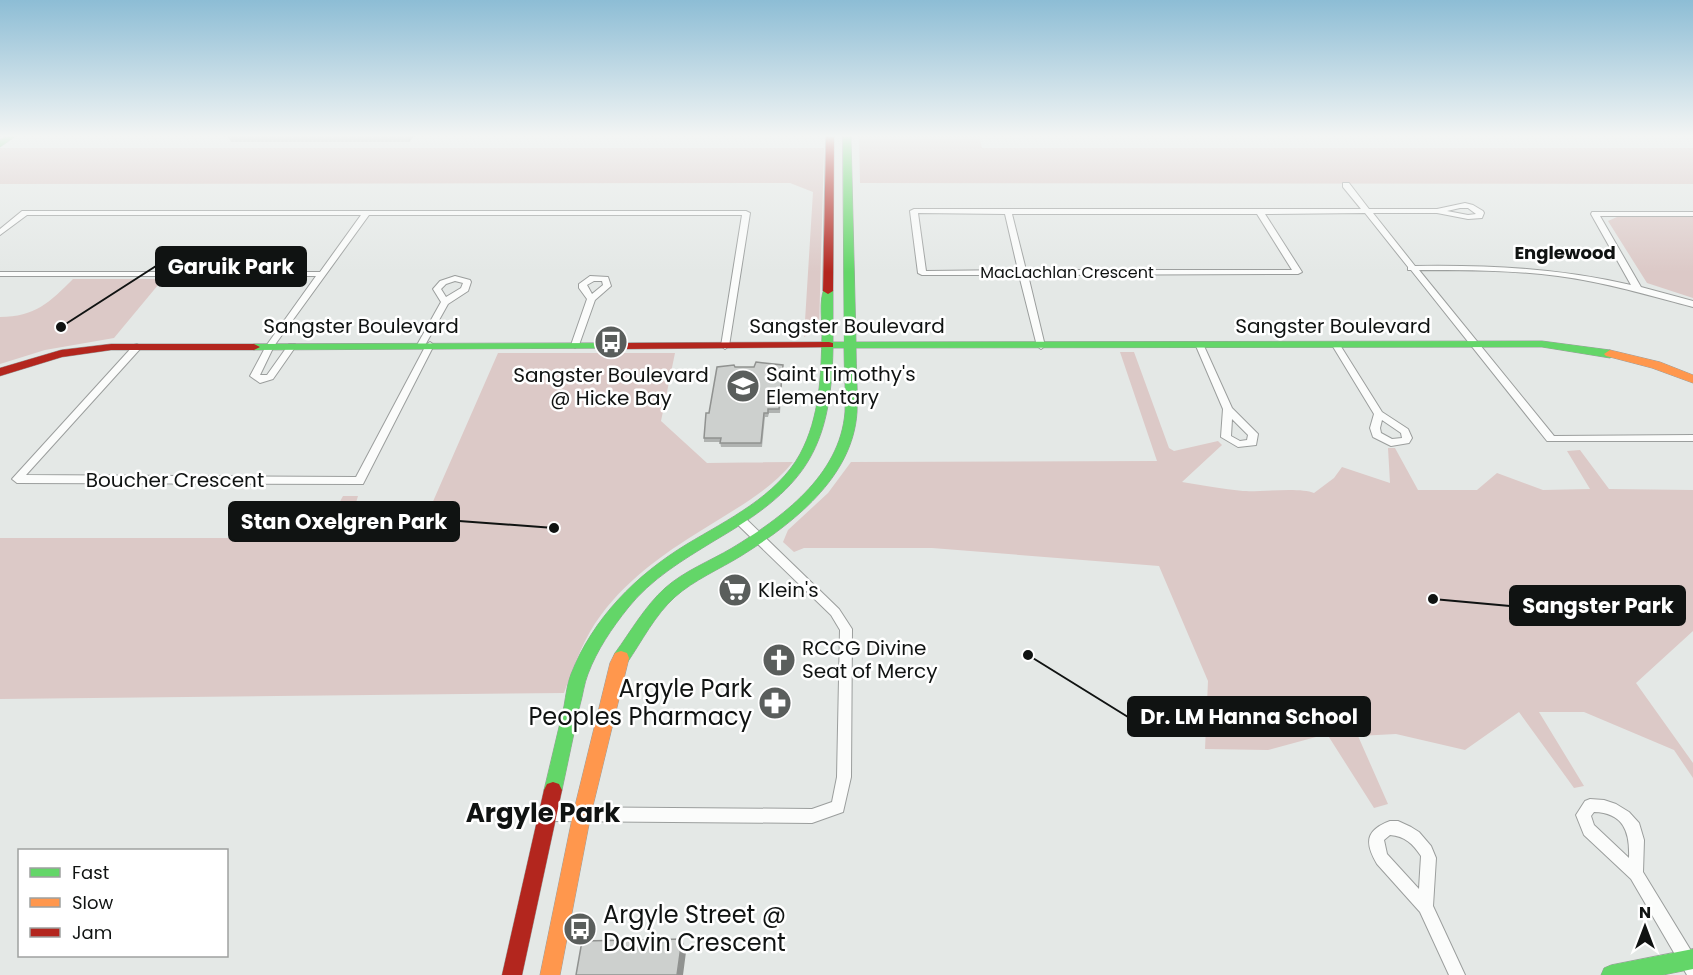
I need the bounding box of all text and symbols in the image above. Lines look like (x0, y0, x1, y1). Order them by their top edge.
district label: Englewood (1514, 240, 1616, 265)
callout: Garuik Park (156, 247, 306, 286)
text: Garuik Park (168, 252, 294, 281)
street label: MacLachlan Crescent (980, 261, 1154, 284)
street label: Sangster Boulevard (263, 312, 459, 340)
street label: Sangster Boulevard (749, 312, 945, 340)
street label: Sangster Boulevard (1235, 312, 1431, 340)
bus stop icon: Sangster Boulevard @ Hicke Bay (593, 324, 629, 360)
place label: Saint Timothy's Elementary (766, 360, 916, 411)
place label: Sangster Boulevard @ Hicke Bay (513, 361, 709, 412)
school or university icon: Saint Timothy's Elementary (725, 368, 761, 404)
street label: Boucher Crescent (86, 466, 264, 494)
callout: Stan Oxelgren Park (229, 502, 459, 541)
text: Stan Oxelgren Park (241, 507, 447, 536)
supermarket icon: Klein's (717, 572, 753, 608)
place label: Klein's (758, 576, 819, 604)
callout: Sangster Park (1510, 586, 1685, 625)
text: Sangster Park (1522, 591, 1674, 620)
place label: RCCG Divine Seat of Mercy (802, 634, 937, 685)
church icon: RCCG Divine Seat of Mercy (761, 642, 797, 678)
place label: Argyle Park Peoples Pharmacy (528, 672, 753, 733)
pharmacy icon: Argyle Park Peoples Pharmacy (757, 685, 793, 721)
callout: Dr. LM Hanna School (1128, 697, 1370, 736)
text: Dr. LM Hanna School (1140, 702, 1358, 731)
district label: Argyle Park (466, 795, 620, 831)
legend (18, 849, 228, 957)
text: Fast (72, 860, 109, 885)
text: Slow (72, 890, 114, 915)
north arrow (1615, 897, 1675, 957)
place label: Argyle Street @ Davin Crescent (603, 898, 786, 959)
text: N (1639, 901, 1651, 924)
bus stop icon: Argyle Street @ Davin Crescent (562, 911, 598, 947)
text: Jam (72, 920, 112, 945)

